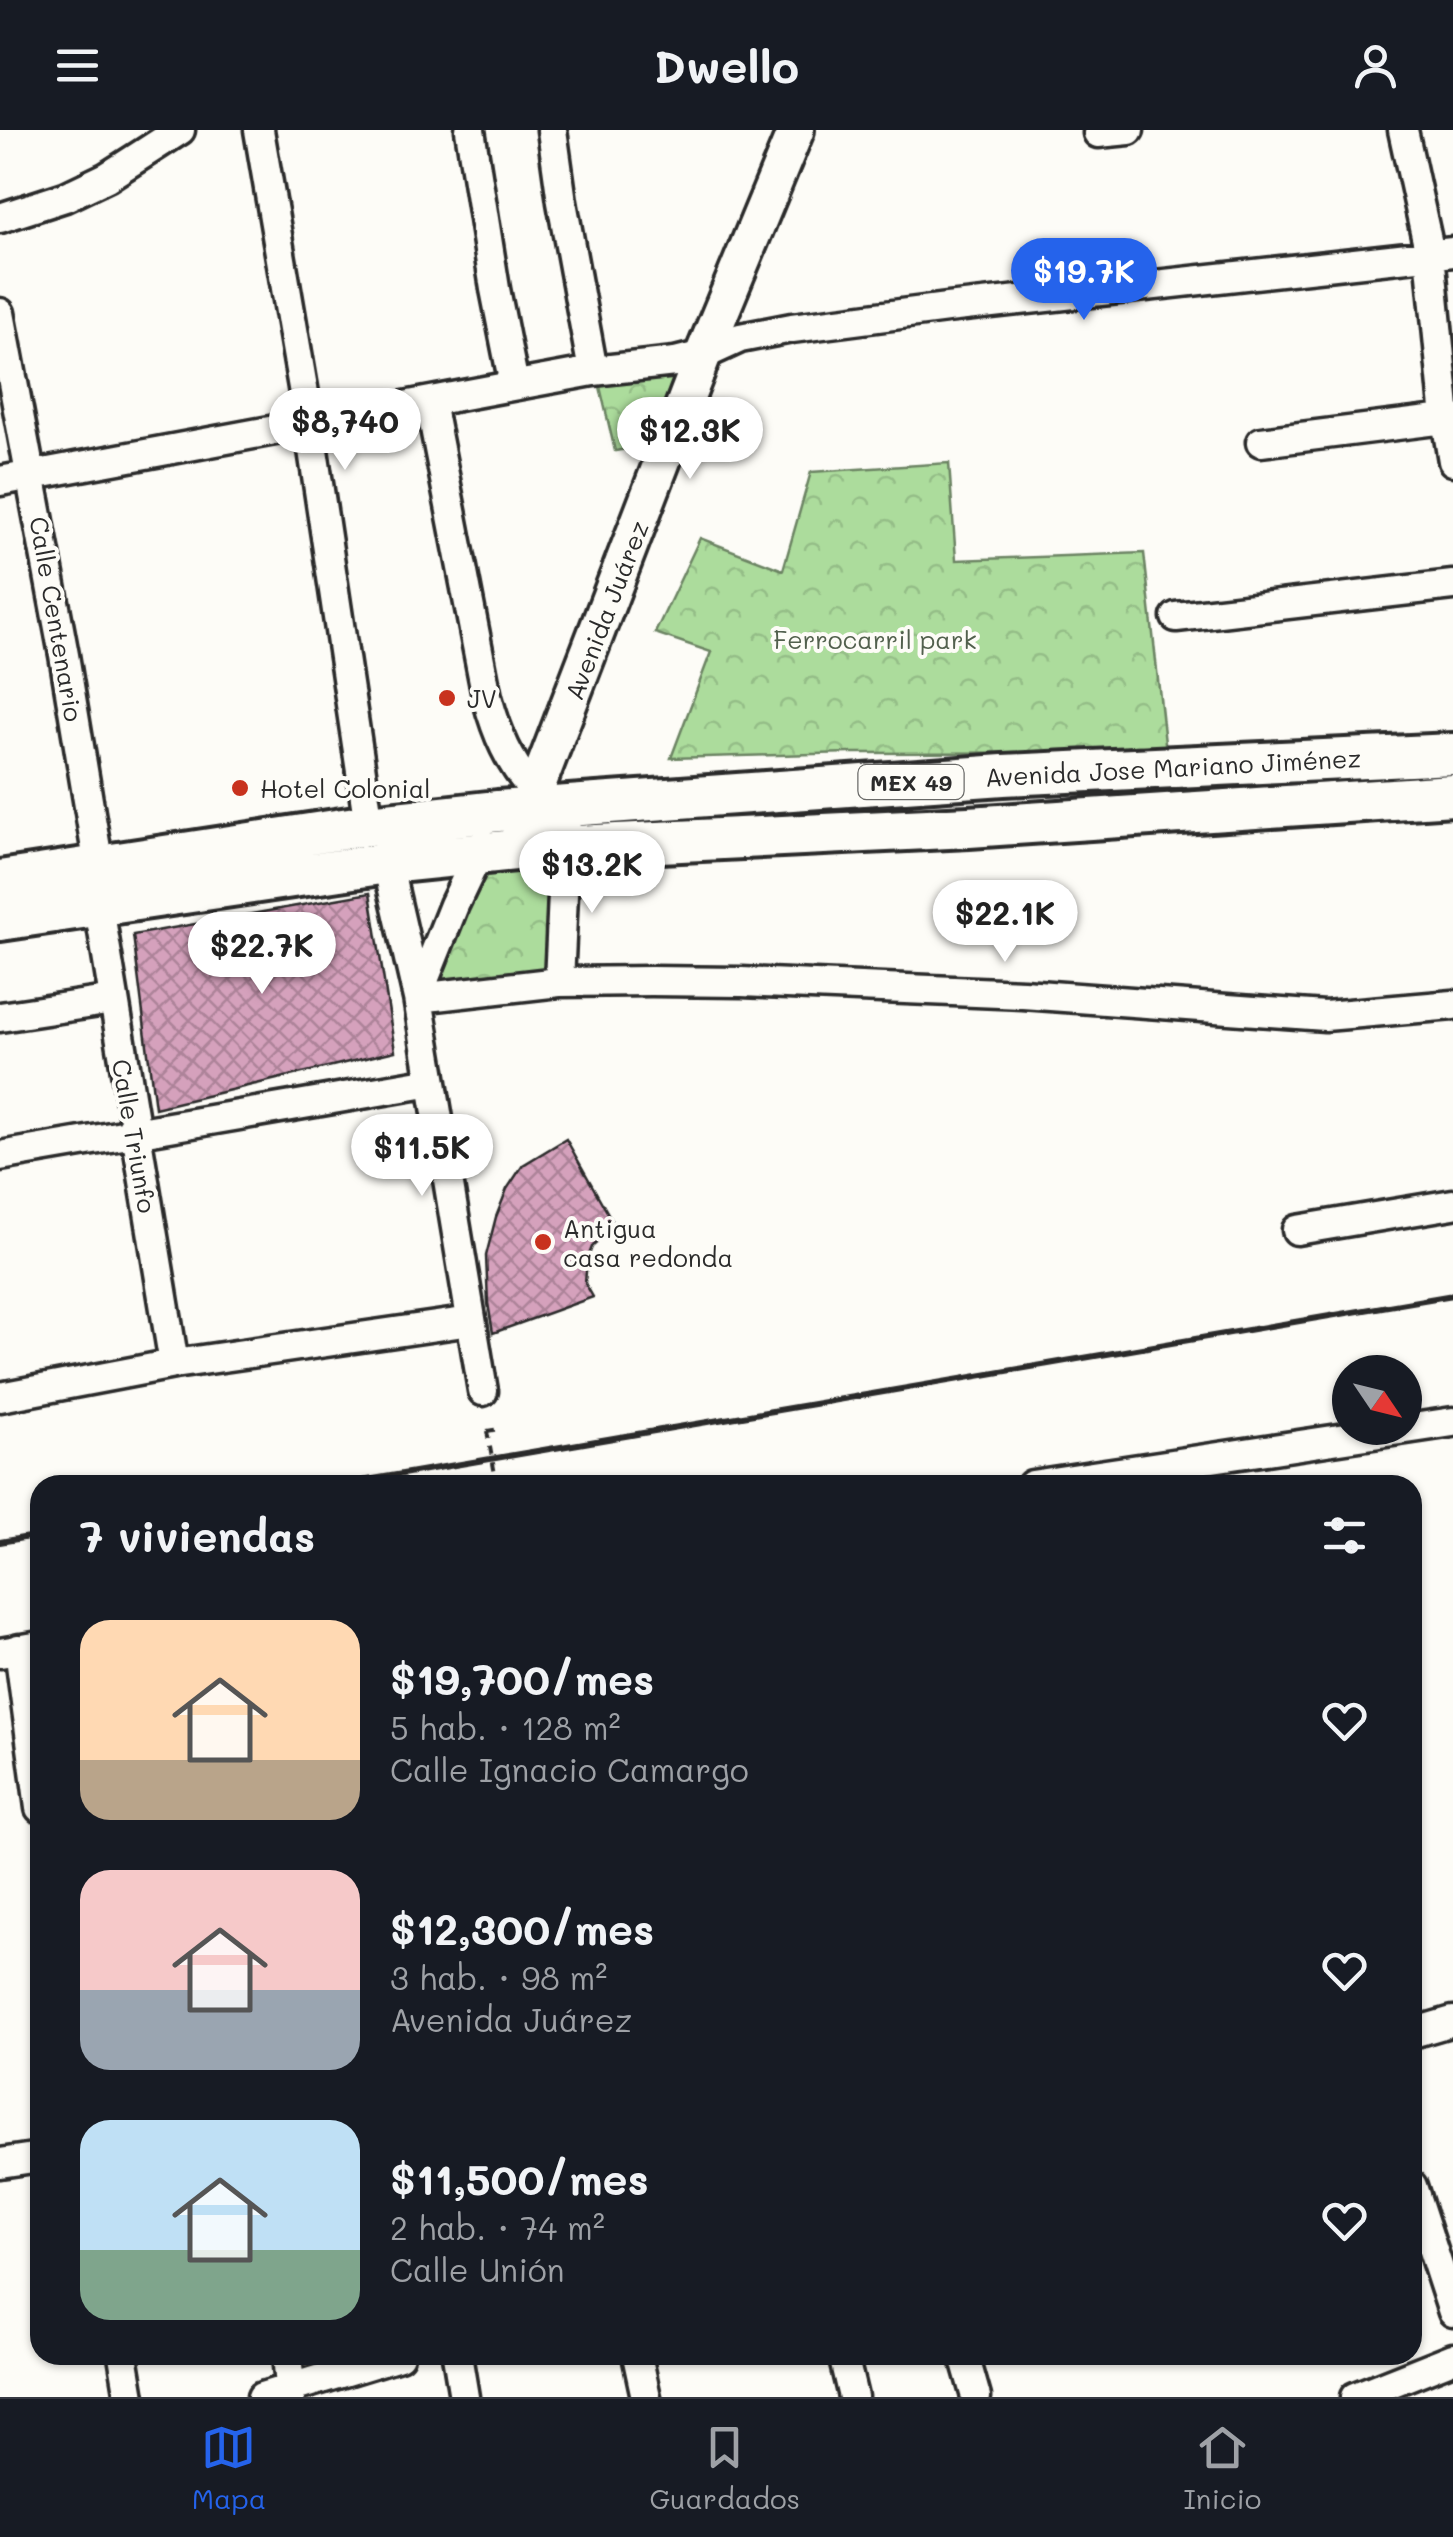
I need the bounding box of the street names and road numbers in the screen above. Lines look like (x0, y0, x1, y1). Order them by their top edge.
street label: Calle Centenario (23, 514, 91, 724)
street label: Avenida Juárez (557, 516, 655, 704)
street label: Avenida Jose Mariano Jiménez (984, 741, 1362, 793)
road number: MEX 49 (858, 765, 964, 799)
street label: Calle Triunfo (106, 1057, 164, 1215)

